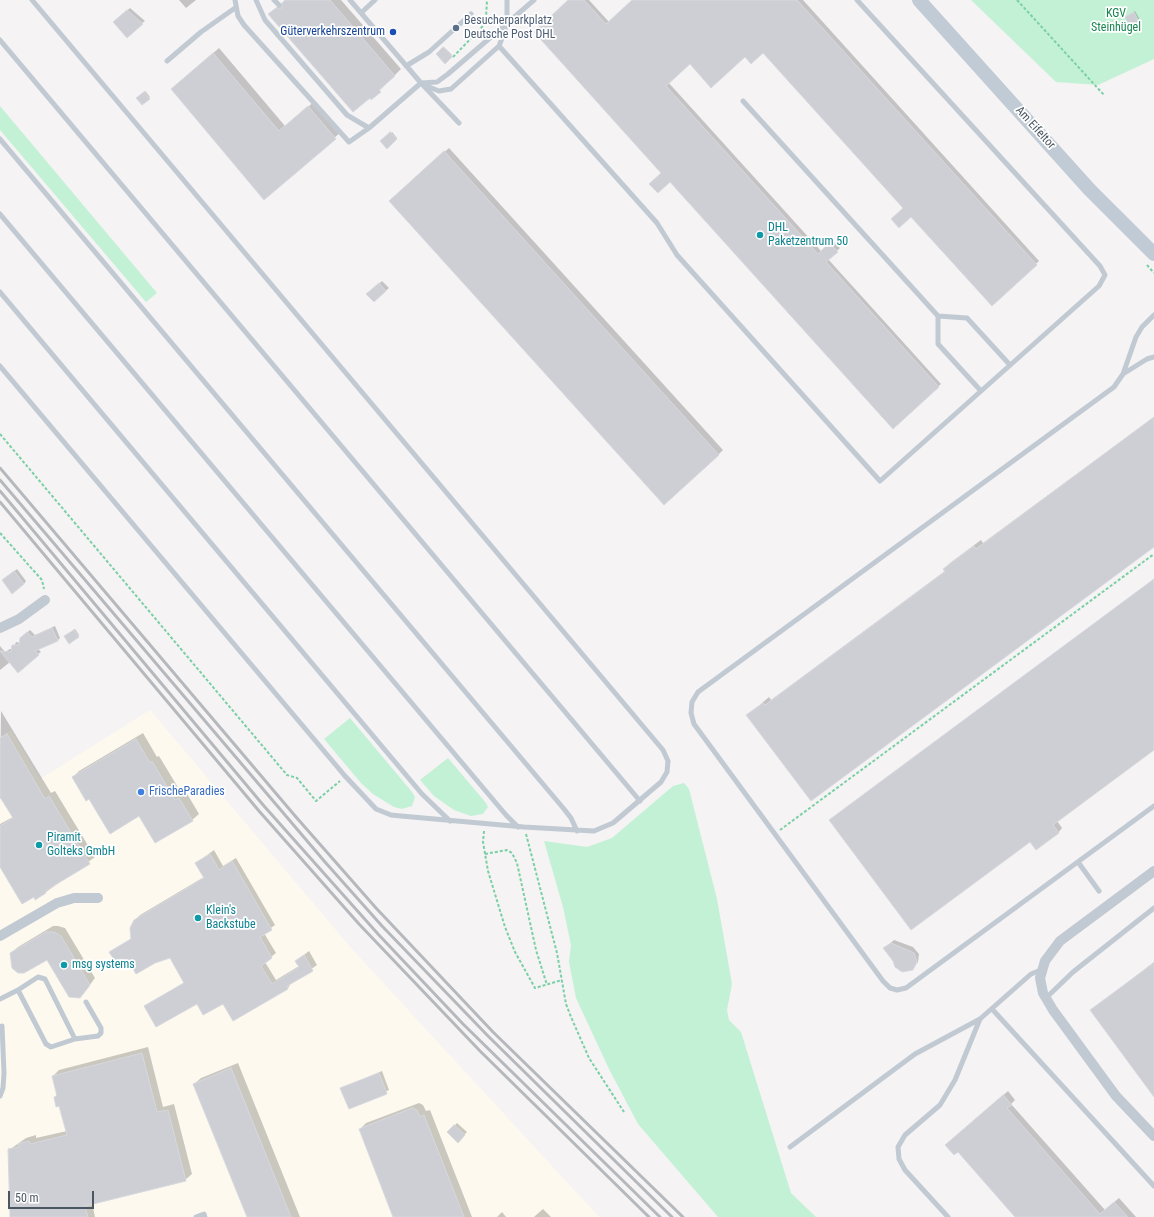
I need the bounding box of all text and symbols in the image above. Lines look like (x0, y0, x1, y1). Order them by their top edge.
park label: KGV Steinhügel (1091, 7, 1141, 35)
place label: Besucherparkplatz Deutsche Post DHL (464, 14, 555, 42)
marker: Besucherparkplatz Deutsche Post DHL (451, 23, 461, 33)
place label: Güterverkehrszentrum (280, 25, 385, 39)
marker: Güterverkehrszentrum (388, 27, 398, 37)
street label: Am Eifeltor (1012, 104, 1058, 152)
place label: DHL Paketzentrum 50 (768, 221, 848, 249)
marker: DHL Paketzentrum 50 (755, 230, 765, 240)
place label: FrischeParadies (149, 785, 225, 799)
marker: FrischeParadies (136, 787, 146, 797)
place label: Piramit Golteks GmbH (47, 831, 115, 859)
marker: Piramit Golteks GmbH (34, 840, 44, 850)
place label: Klein's Backstube (206, 904, 256, 932)
marker: Klein's Backstube (193, 913, 203, 923)
place label: msg systems (72, 958, 135, 972)
marker: msg systems (59, 960, 69, 970)
scale bar (10, 1183, 96, 1209)
text: 50 m (15, 1191, 39, 1205)

